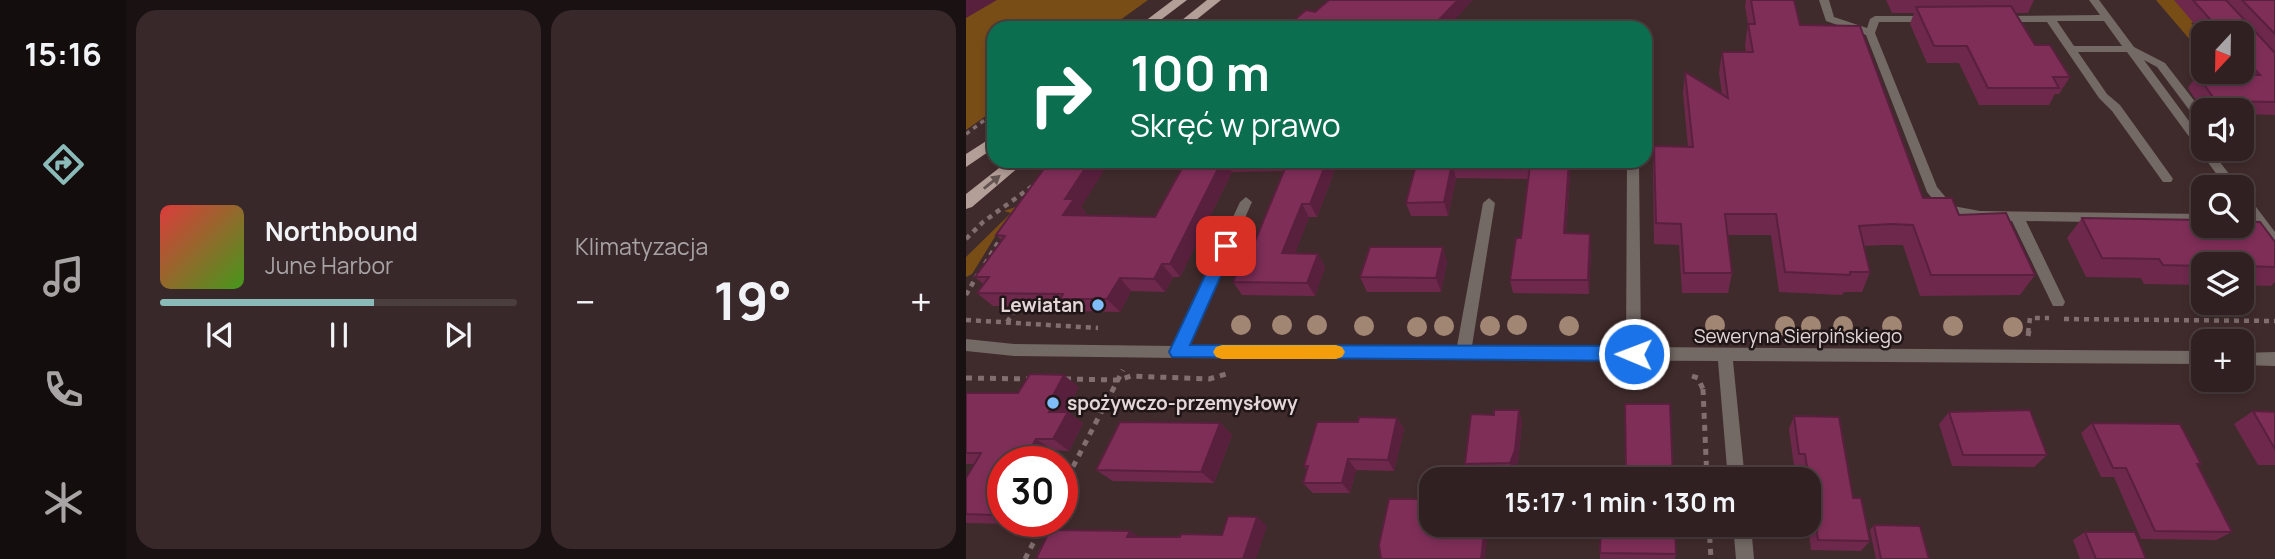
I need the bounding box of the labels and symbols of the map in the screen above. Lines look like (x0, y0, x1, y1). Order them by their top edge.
north arrow (2191, 21, 2254, 84)
one-way arrow (983, 175, 1000, 190)
pin (1196, 216, 1256, 276)
place label: Lewiatan (1000, 292, 1084, 318)
marker: Lewiatan (1090, 297, 1106, 313)
position arrow (1597, 317, 1671, 391)
street label: Seweryna Sierpińskiego (1694, 323, 1902, 349)
place label: spożywczo-przemysłowy (1067, 390, 1298, 416)
marker: spożywczo-przemysłowy (1045, 395, 1061, 411)
speed limit sign: 30 (987, 446, 1078, 537)

